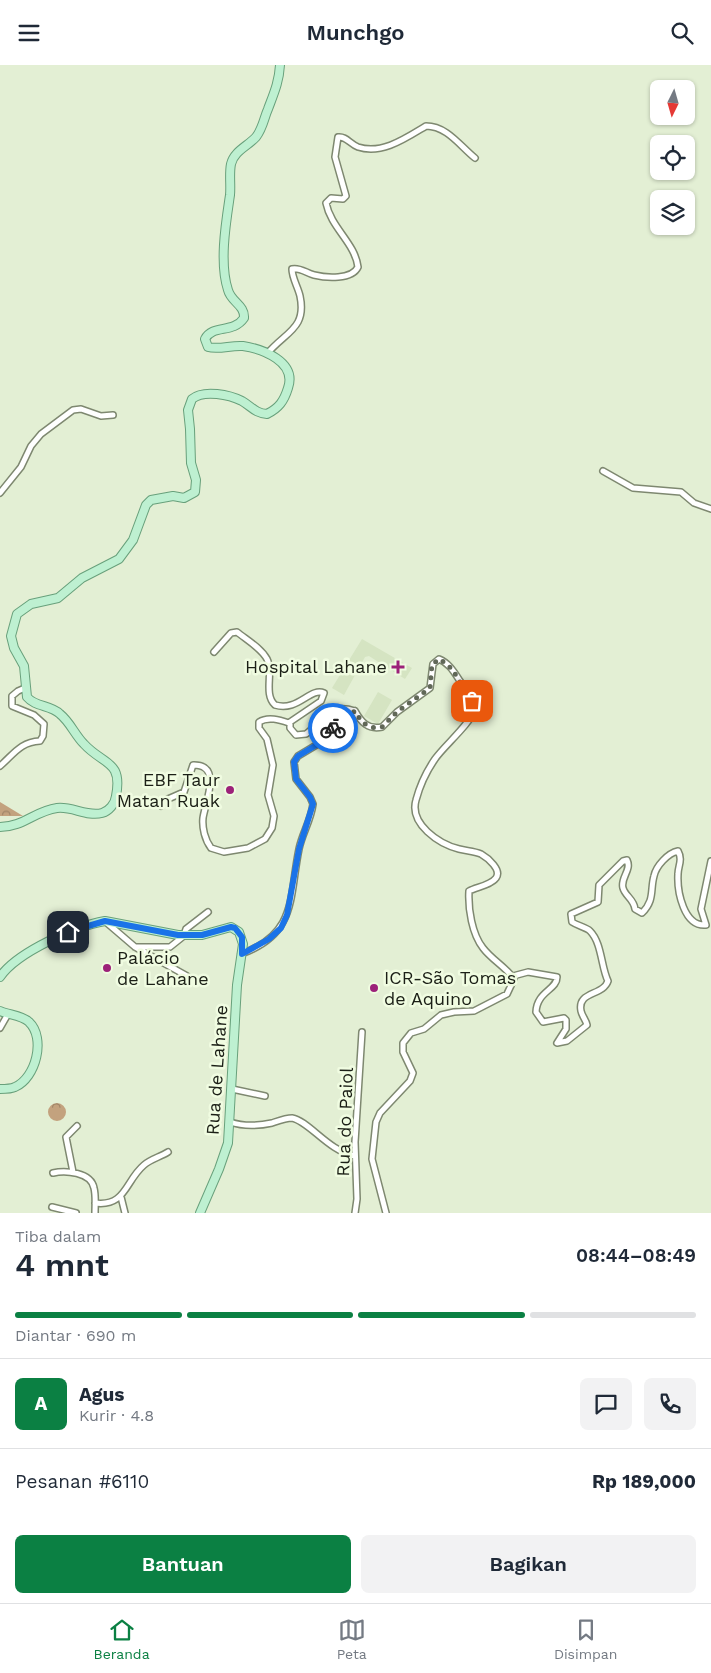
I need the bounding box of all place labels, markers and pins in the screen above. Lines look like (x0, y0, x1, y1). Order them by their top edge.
place label: Hospital Lahane (245, 656, 387, 677)
marker: Hospital Lahane (391, 660, 405, 674)
pin (451, 680, 493, 722)
place label: EBF Taur Matan Ruak (117, 769, 220, 811)
marker: EBF Taur Matan Ruak (224, 784, 236, 796)
pin (47, 911, 89, 953)
place label: Palácio de Lahane (117, 947, 209, 989)
marker: Palácio de Lahane (101, 962, 113, 974)
place label: ICR-São Tomas de Aquino (384, 967, 516, 1009)
marker: ICR-São Tomas de Aquino (368, 982, 380, 994)

